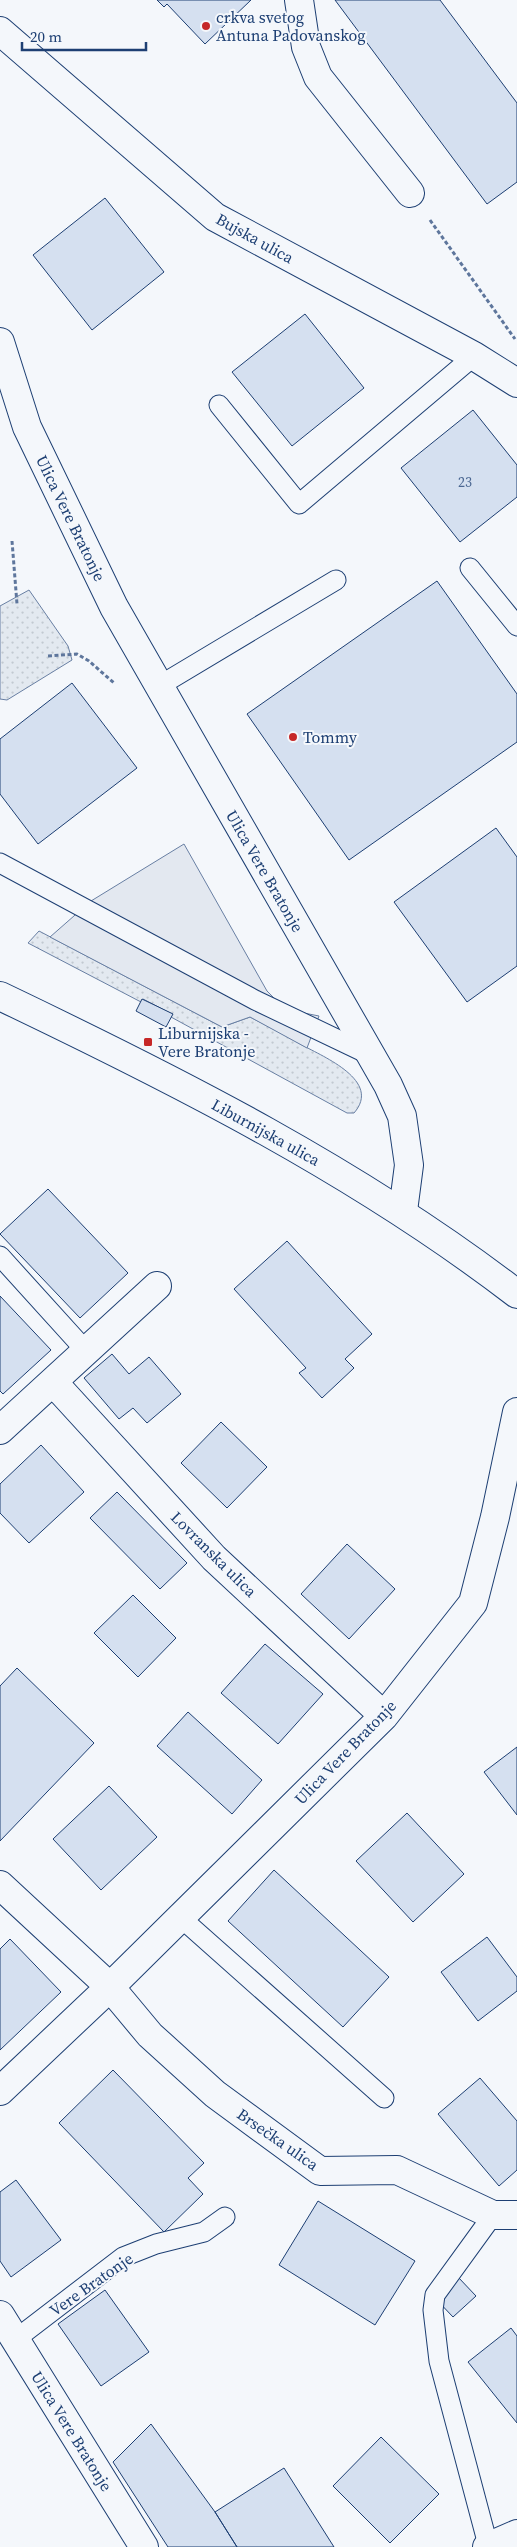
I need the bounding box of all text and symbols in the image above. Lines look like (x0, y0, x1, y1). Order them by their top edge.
place label: crkva svetog Antuna Padovanskog (216, 6, 366, 46)
scale bar (22, 20, 146, 52)
marker: crkva svetog Antuna Padovanskog (200, 20, 212, 32)
text: 20 m (30, 26, 62, 47)
street label: Bujska ulica (212, 208, 299, 269)
street label: Ulica Vere Bratonje (31, 451, 111, 585)
house number: 23 (458, 472, 472, 492)
place label: Tommy (303, 726, 358, 748)
marker: Tommy (287, 731, 299, 743)
street label: Ulica Vere Bratonje (221, 806, 309, 936)
place label: Liburnijska - Vere Bratonje (158, 1022, 255, 1062)
marker: Liburnijska - Vere Bratonje (142, 1036, 154, 1048)
street label: Liburnijska ulica (208, 1093, 325, 1171)
street label: Lovranska ulica (166, 1506, 262, 1602)
street label: Ulica Vere Bratonje (289, 1695, 401, 1809)
street label: Brsečka ulica (233, 2103, 324, 2176)
street label: Vere Bratonje (45, 2247, 137, 2321)
street label: Ulica Vere Bratonje (26, 2367, 118, 2495)

